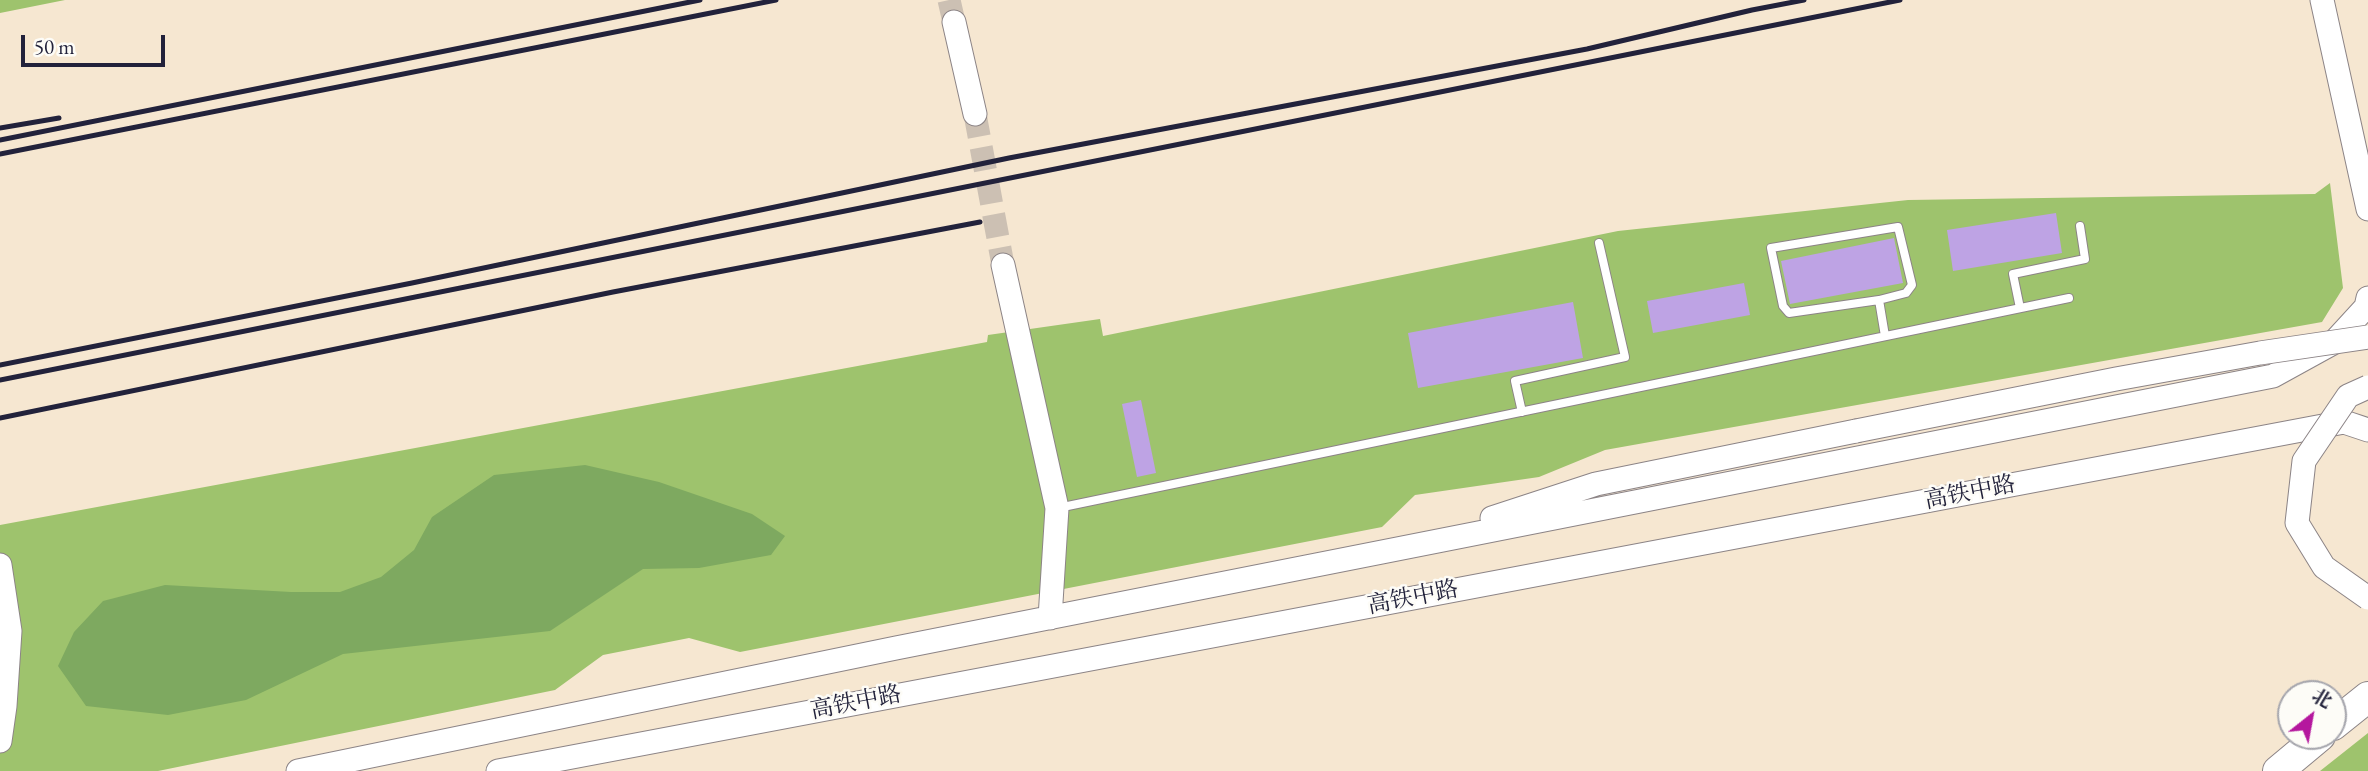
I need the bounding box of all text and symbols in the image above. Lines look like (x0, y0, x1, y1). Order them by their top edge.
scale bar (24, 21, 168, 65)
text: 50 m (34, 33, 75, 60)
street label: 高铁中路 (1922, 471, 2018, 515)
street label: 高铁中路 (1365, 576, 1461, 620)
north arrow (2277, 680, 2347, 750)
street label: 高铁中路 (808, 681, 904, 725)
text: 北 (2307, 683, 2337, 714)

